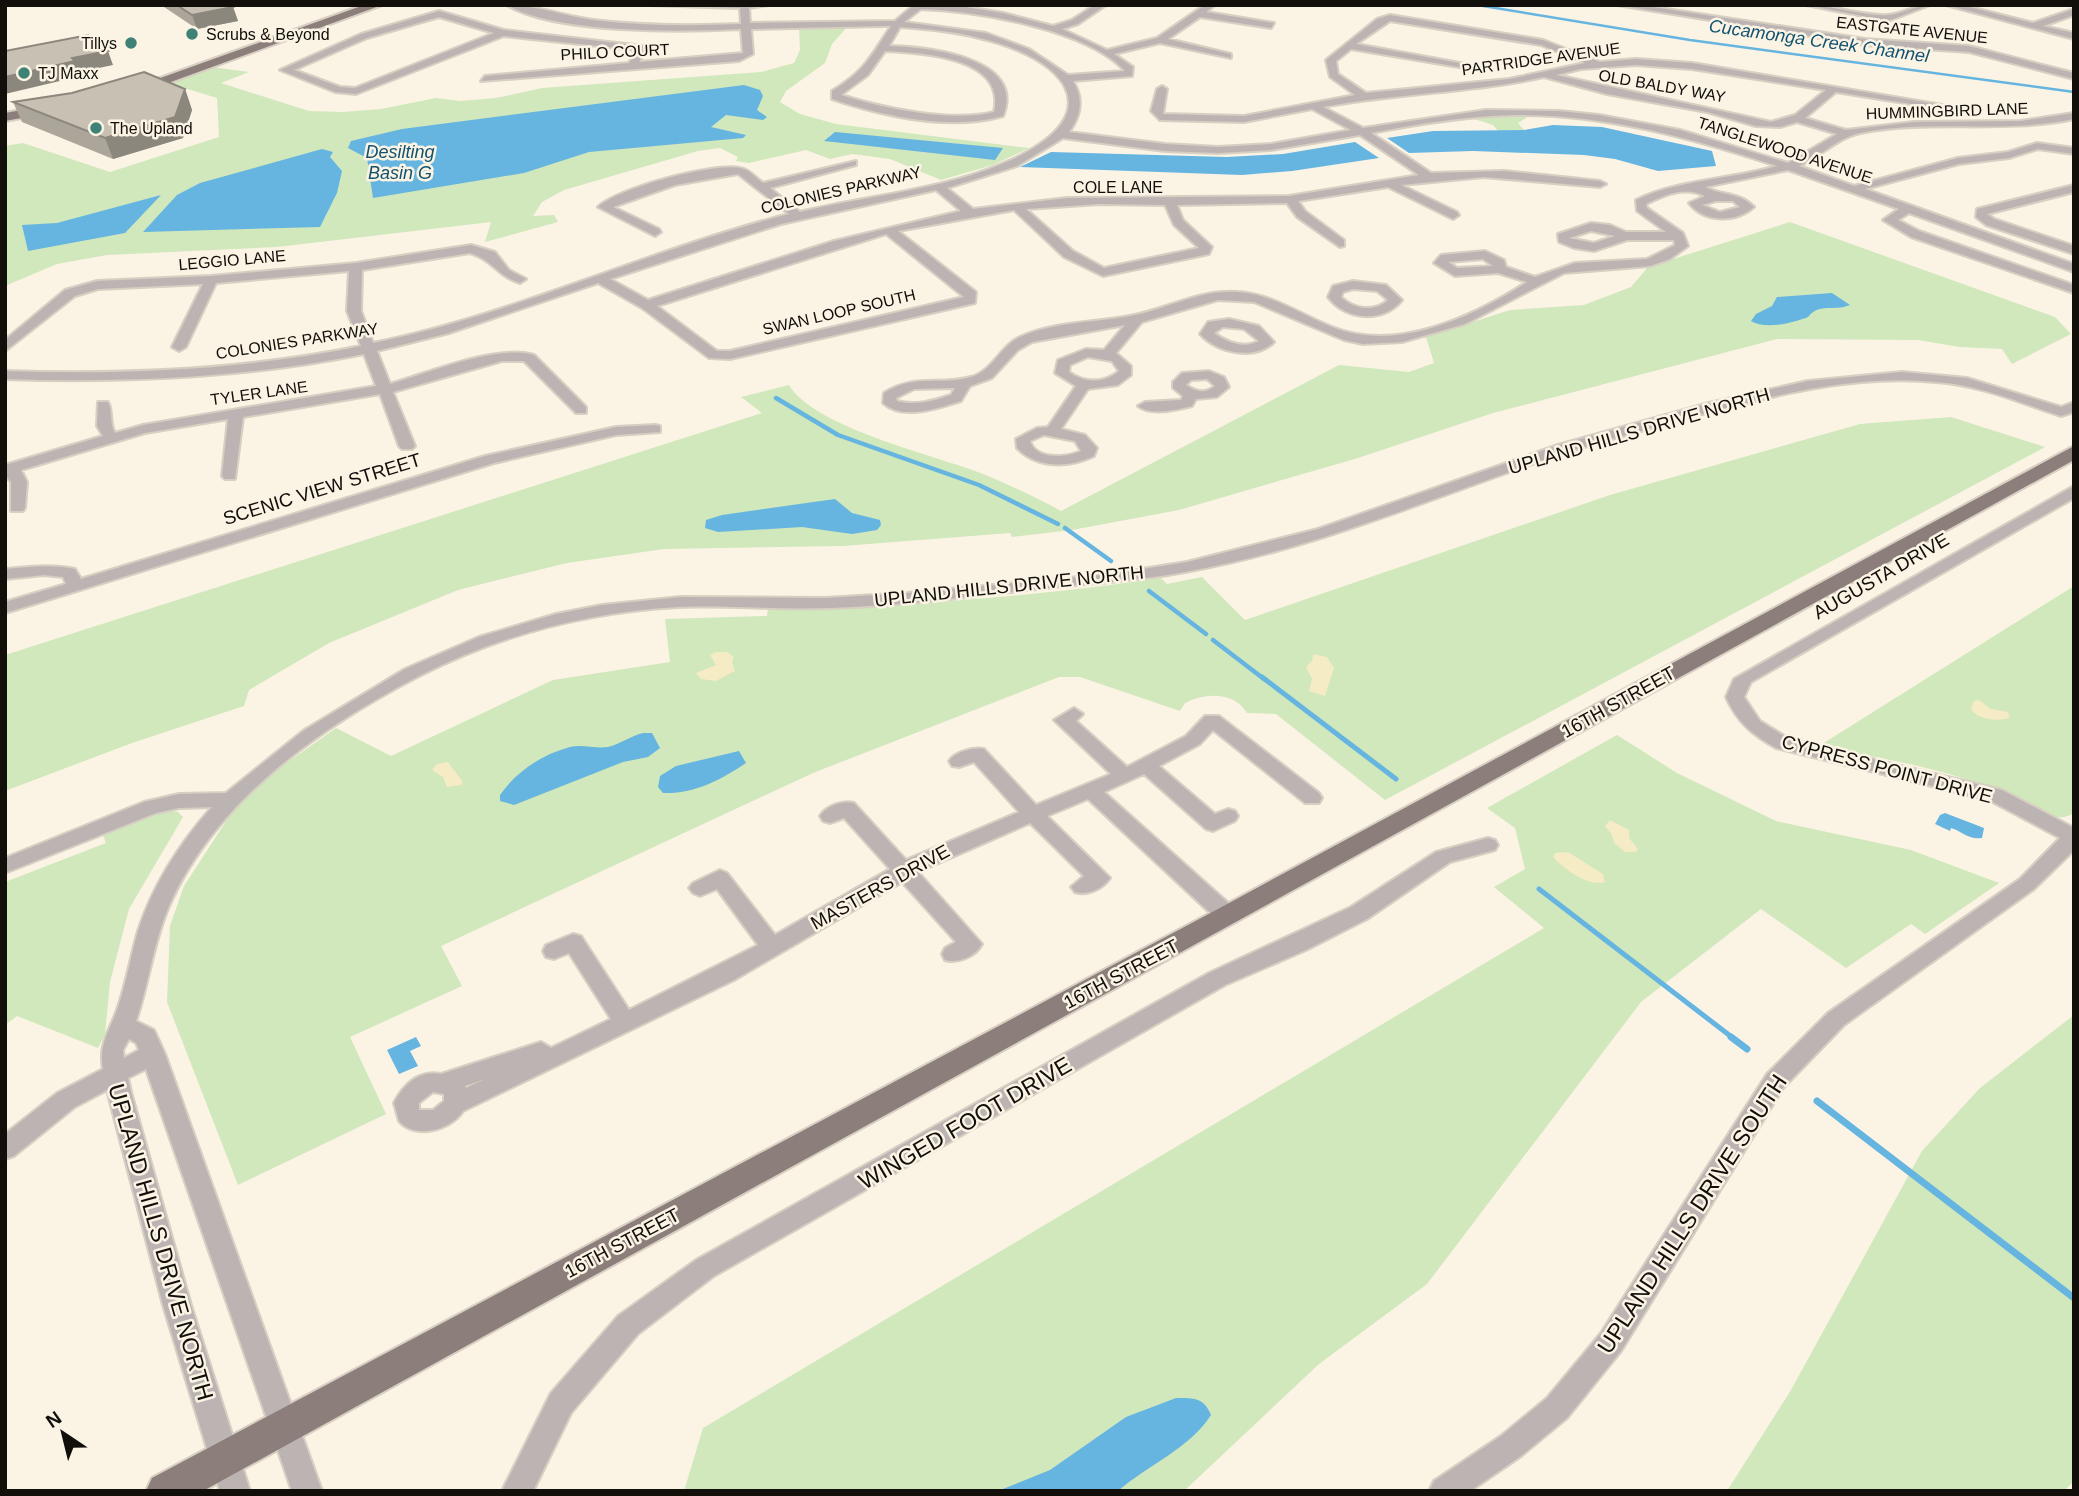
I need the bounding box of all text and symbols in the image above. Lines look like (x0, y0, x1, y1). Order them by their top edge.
street label: EASTGATE AVENUE (1835, 14, 1989, 46)
water label: Cucamonga Creek Channel (1708, 16, 1931, 66)
marker: Scrubs & Beyond (184, 26, 200, 42)
place label: Scrubs & Beyond (206, 26, 330, 43)
place label: Tillys (81, 35, 117, 52)
marker: Tillys (123, 35, 139, 51)
street label: PARTRIDGE AVENUE (1461, 39, 1621, 79)
street label: PHILO COURT (560, 41, 670, 63)
marker: TJ Maxx (16, 65, 32, 81)
place label: TJ Maxx (38, 65, 98, 82)
street label: OLD BALDY WAY (1597, 66, 1727, 106)
street label: HUMMINGBIRD LANE (1865, 100, 2029, 122)
street label: TANGLEWOOD AVENUE (1696, 114, 1874, 186)
marker: The Upland (88, 120, 104, 136)
place label: The Upland (110, 120, 193, 137)
water label: Desilting Basin G (365, 142, 435, 183)
street label: COLONIES PARKWAY (759, 163, 923, 217)
street label: COLE LANE (1073, 179, 1163, 196)
street label: LEGGIO LANE (178, 247, 286, 273)
street label: SWAN LOOP SOUTH (761, 286, 917, 338)
street label: COLONIES PARKWAY (215, 320, 380, 362)
street label: TYLER LANE (209, 378, 309, 408)
street label: UPLAND HILLS DRIVE NORTH (1506, 384, 1772, 478)
street label: SCENIC VIEW STREET (220, 449, 424, 529)
street label: AUGUSTA DRIVE (1810, 529, 1952, 623)
street label: UPLAND HILLS DRIVE NORTH (873, 561, 1145, 611)
street label: 16TH STREET (1558, 662, 1679, 742)
street label: CYPRESS POINT DRIVE (1779, 731, 1995, 807)
street label: MASTERS DRIVE (807, 840, 953, 934)
street label: 16TH STREET (1060, 935, 1182, 1013)
street label: WINGED FOOT DRIVE (854, 1051, 1076, 1195)
street label: UPLAND HILLS DRIVE SOUTH (1592, 1070, 1792, 1358)
street label: UPLAND HILLS DRIVE NORTH (103, 1081, 219, 1403)
street label: 16TH STREET (561, 1204, 683, 1282)
north arrow (28, 1398, 98, 1468)
text: N (42, 1407, 65, 1432)

